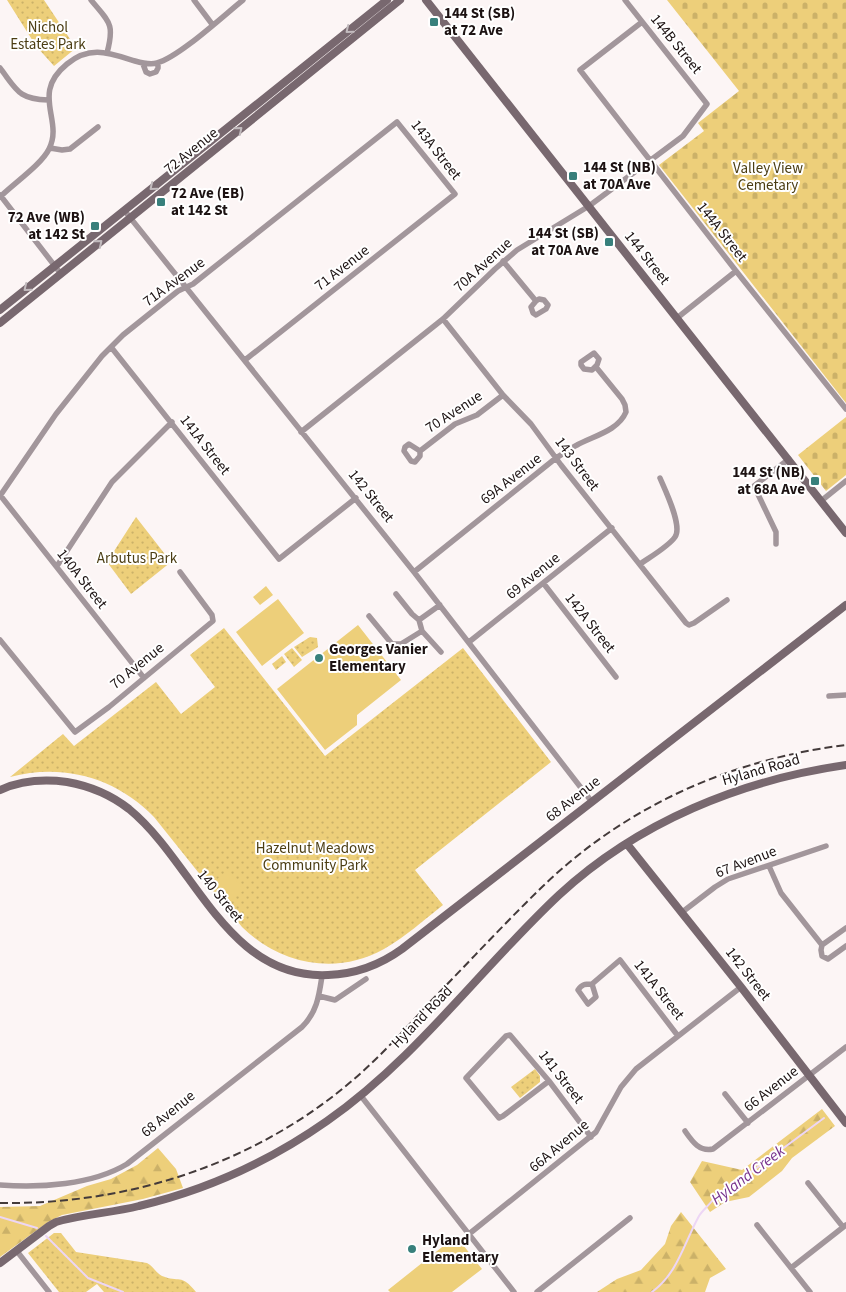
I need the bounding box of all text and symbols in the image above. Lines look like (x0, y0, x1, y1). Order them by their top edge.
place label: 144 St (SB) at 72 Ave (444, 3, 515, 41)
street label: 144B Street (645, 10, 707, 78)
marker: 144 St (SB) at 72 Ave (428, 16, 440, 28)
park label: Nichol Estates Park (10, 17, 86, 55)
one-way arrow (345, 25, 354, 34)
street label: 143A Street (406, 116, 466, 184)
street label: 72 Avenue (159, 123, 223, 179)
one-way arrow (233, 127, 242, 135)
place label: 144 St (NB) at 70A Ave (583, 157, 656, 195)
park label: Valley View Cemetary (733, 158, 803, 196)
marker: 144 St (NB) at 70A Ave (567, 170, 579, 182)
one-way arrow (150, 181, 159, 190)
place label: 72 Ave (EB) at 142 St (171, 183, 244, 221)
marker: 72 Ave (EB) at 142 St (155, 196, 167, 208)
street label: 144A Street (692, 198, 752, 266)
place label: 72 Ave (WB) at 142 St (8, 207, 85, 245)
marker: 72 Ave (WB) at 142 St (89, 220, 101, 232)
place label: 144 St (SB) at 70A Ave (528, 223, 599, 261)
street label: 144 Street (619, 227, 675, 289)
street label: 70A Avenue (449, 233, 517, 297)
marker: 144 St (SB) at 70A Ave (603, 236, 615, 248)
one-way arrow (94, 240, 103, 249)
street label: 71 Avenue (310, 240, 374, 296)
street label: 71A Avenue (139, 252, 209, 312)
one-way arrow (23, 283, 32, 292)
street label: 70 Avenue (421, 386, 487, 438)
street label: 141A Street (175, 411, 235, 479)
street label: 143 Street (550, 433, 604, 495)
street label: 69A Avenue (476, 448, 546, 510)
place label: 144 St (NB) at 68A Ave (732, 462, 805, 500)
street label: 142 Street (343, 465, 399, 527)
marker: 144 St (NB) at 68A Ave (809, 475, 821, 487)
street label: 140A Street (52, 545, 112, 613)
park label: Arbutus Park (97, 548, 178, 569)
street label: 69 Avenue (501, 548, 565, 604)
street label: 142A Street (560, 589, 620, 657)
street label: 70 Avenue (105, 638, 169, 694)
place label: Georges Vanier Elementary (329, 639, 428, 677)
marker: Georges Vanier Elementary (313, 652, 325, 664)
street label: Hyland Road (720, 749, 802, 791)
street label: 68 Avenue (541, 771, 605, 827)
park label: Hazelnut Meadows Community Park (256, 838, 374, 876)
street label: 67 Avenue (712, 841, 780, 883)
street label: 140 Street (192, 865, 248, 927)
street label: 142 Street (720, 943, 776, 1005)
street label: 141A Street (629, 956, 689, 1024)
street label: Hyland Road (387, 981, 457, 1053)
street label: 141 Street (533, 1046, 589, 1108)
street label: 66 Avenue (739, 1061, 803, 1117)
street label: 68 Avenue (136, 1086, 200, 1142)
street label: 66A Avenue (525, 1115, 593, 1177)
water label: Hyland Creek (707, 1140, 790, 1210)
place label: Hyland Elementary (422, 1230, 499, 1268)
marker: Hyland Elementary (406, 1243, 418, 1255)

